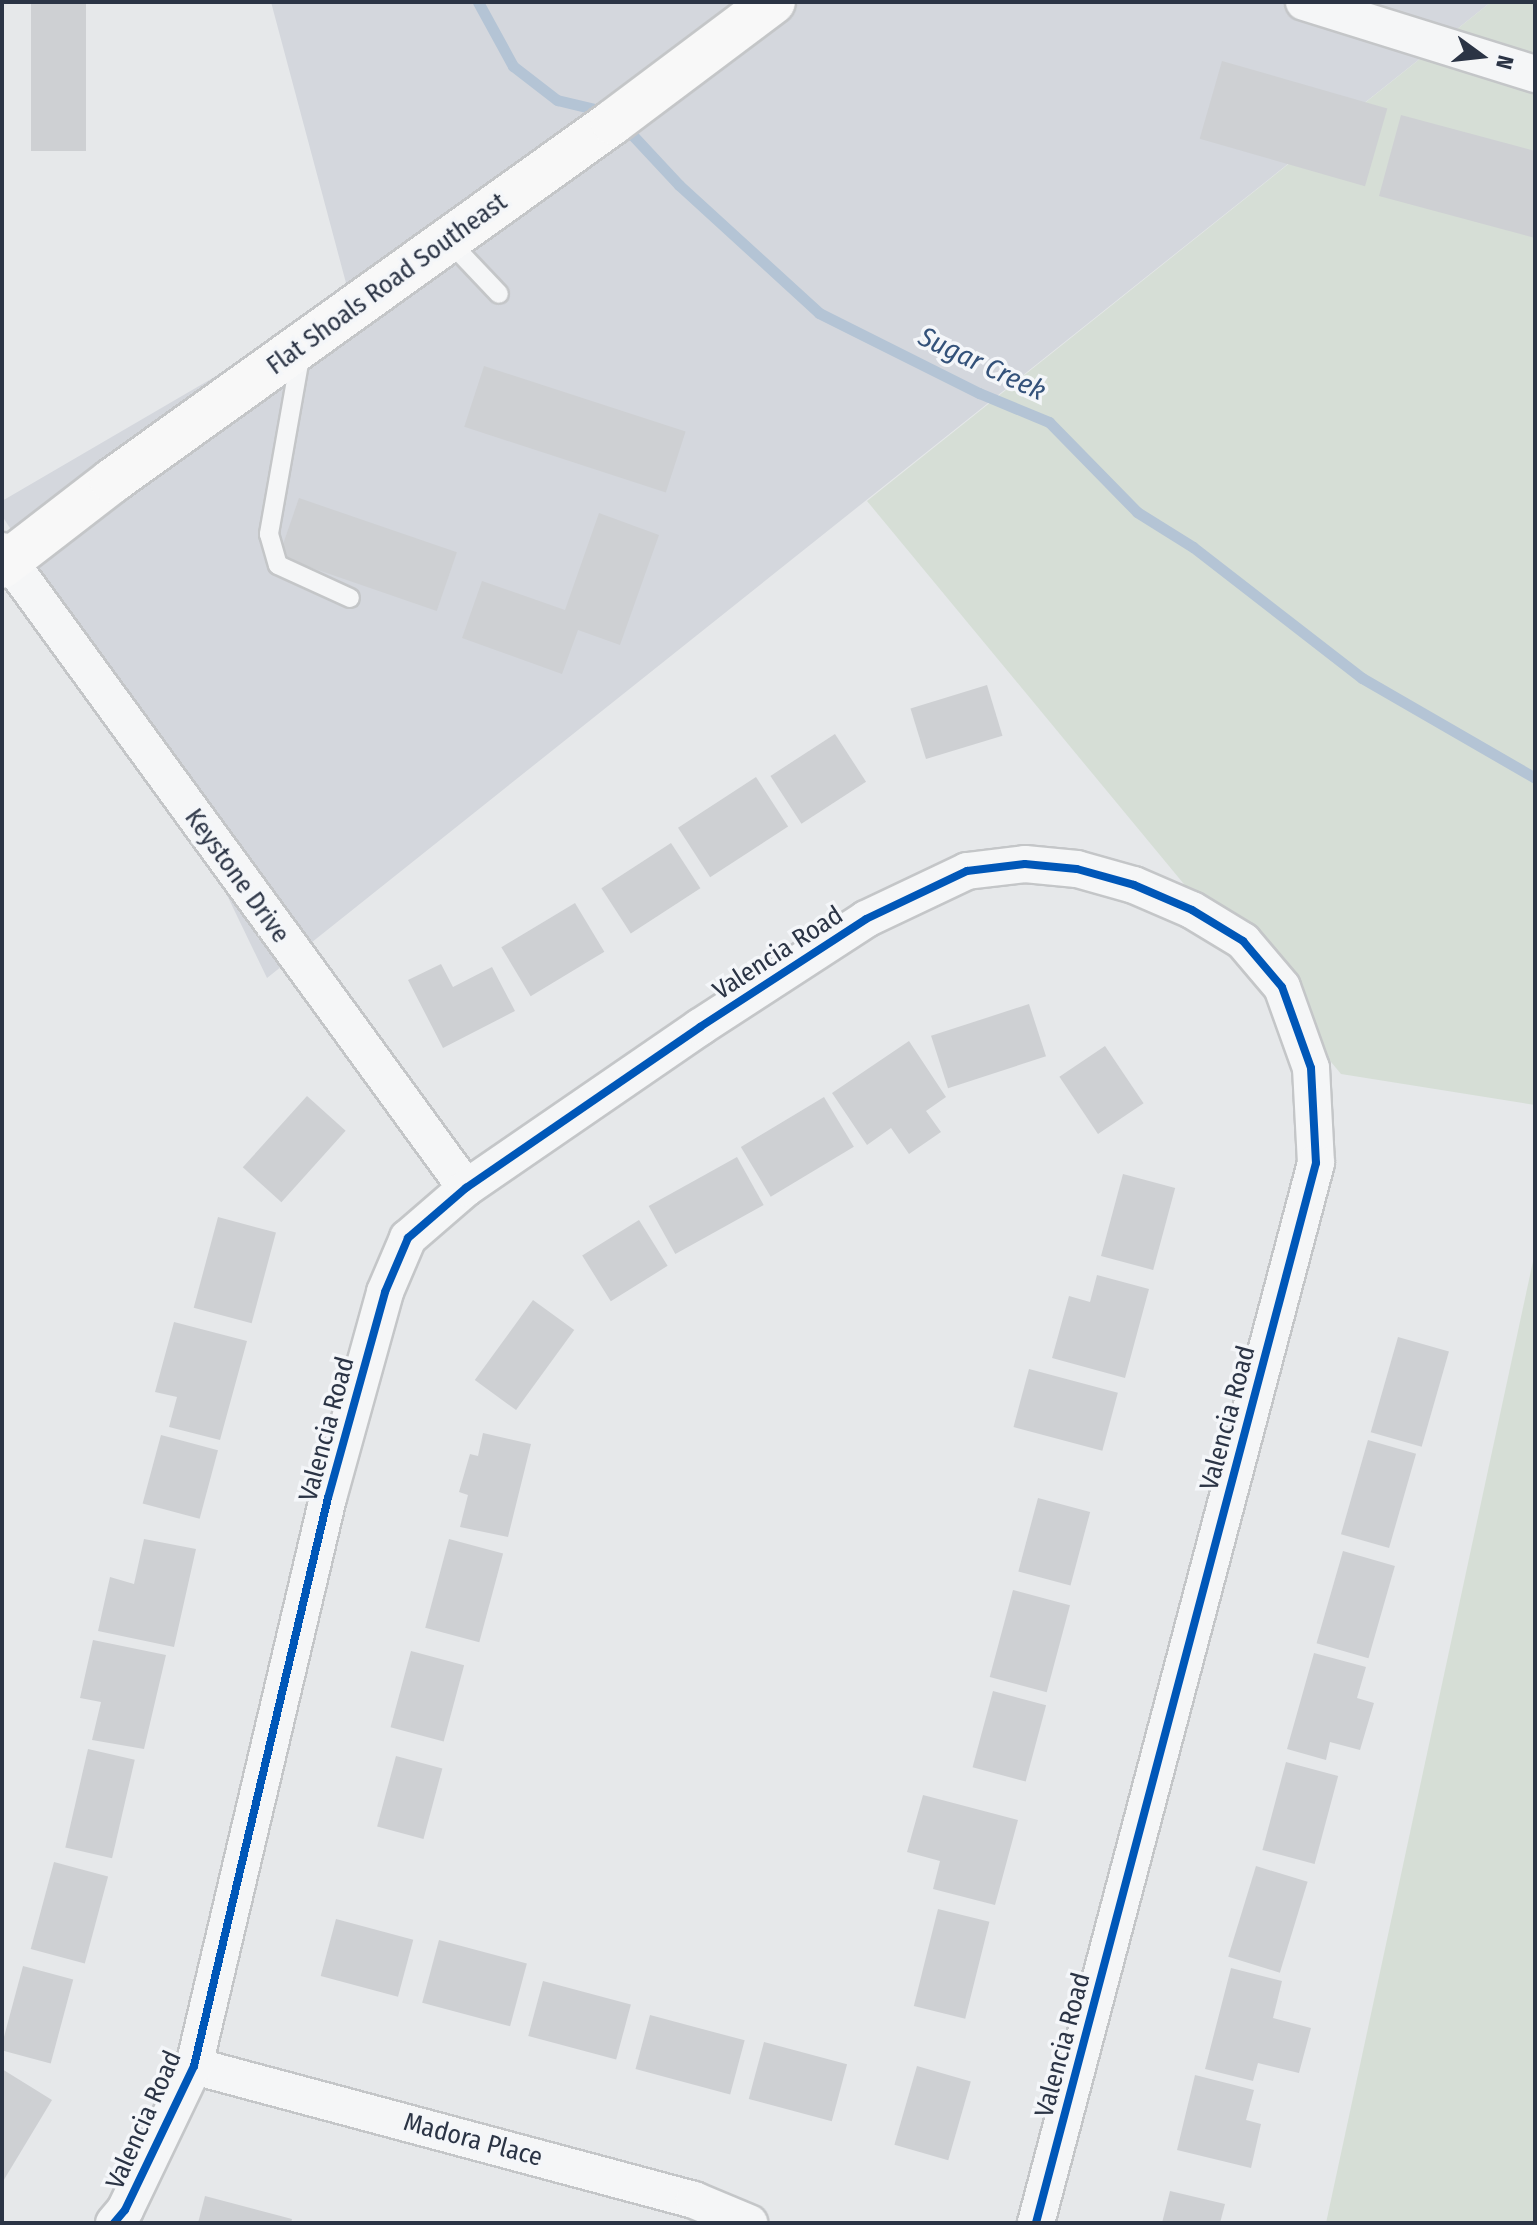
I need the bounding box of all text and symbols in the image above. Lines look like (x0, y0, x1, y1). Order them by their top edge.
north arrow (1441, 16, 1521, 96)
text: N (1490, 52, 1519, 72)
street label: Flat Shoals Road Southeast (261, 186, 513, 382)
water label: Sugar Creek (913, 320, 1051, 408)
street label: Keystone Drive (178, 803, 296, 949)
street label: Valencia Road (707, 900, 849, 1006)
street label: Valencia Road (1194, 1342, 1262, 1494)
street label: Valencia Road (293, 1353, 361, 1505)
street label: Valencia Road (1029, 1969, 1097, 2121)
street label: Valencia Road (100, 2046, 188, 2194)
street label: Madora Place (400, 2107, 546, 2173)

